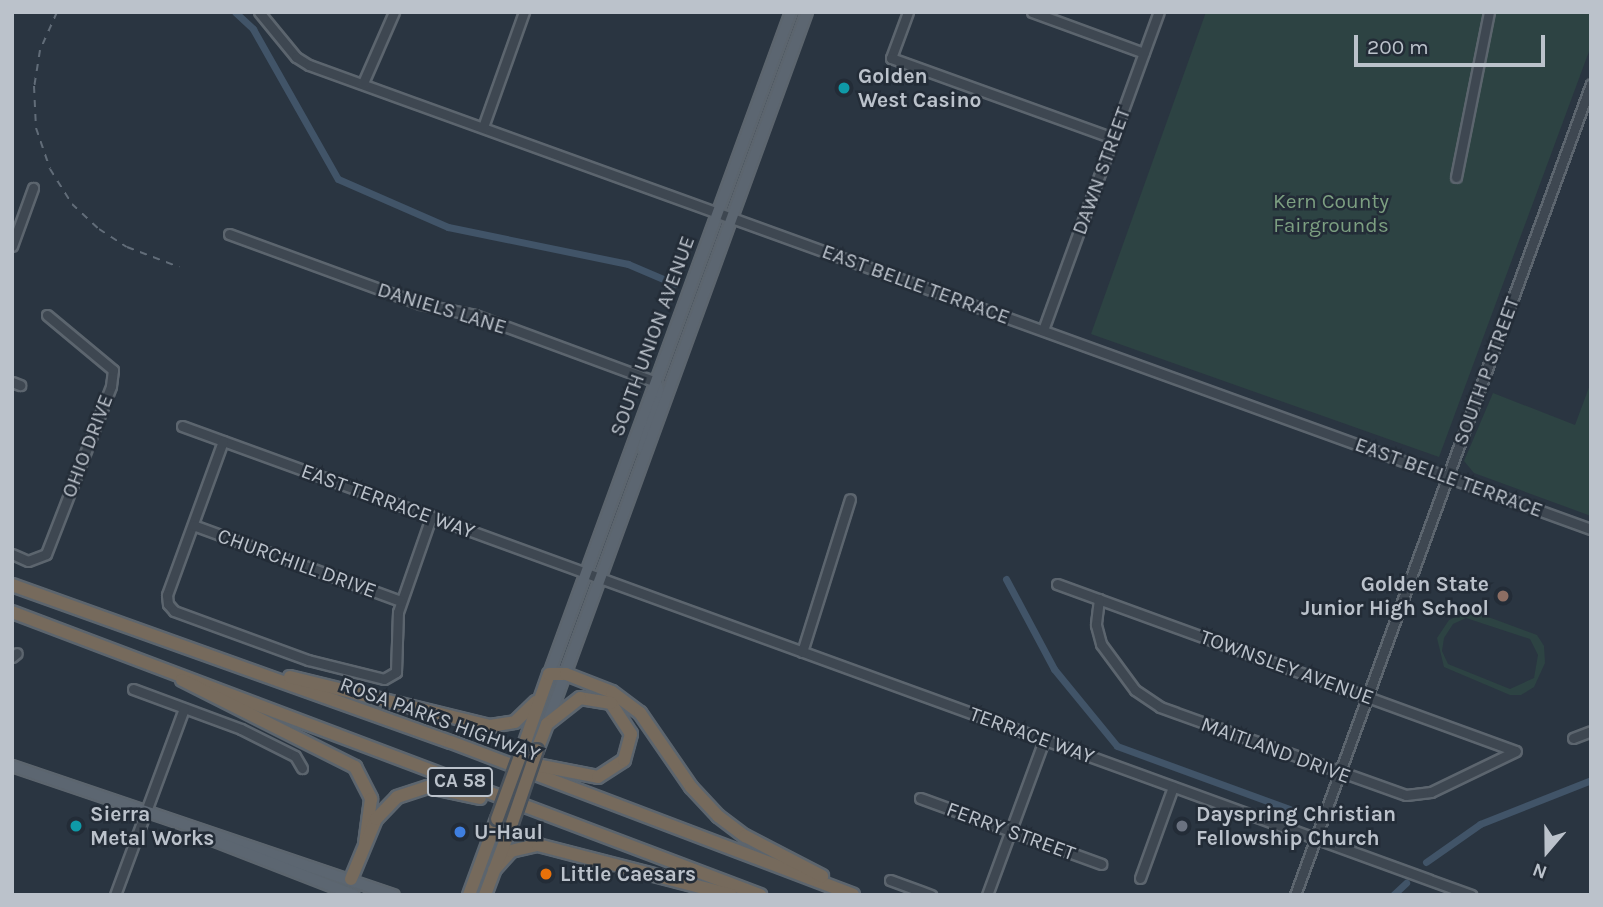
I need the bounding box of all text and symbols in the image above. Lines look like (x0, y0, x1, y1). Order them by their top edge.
scale bar (1358, 21, 1549, 65)
text: 200 m (1367, 35, 1429, 59)
place label: Golden West Casino (858, 63, 981, 113)
marker: Golden West Casino (836, 80, 852, 96)
street label: DAWN STREET (1066, 104, 1136, 238)
park label: Kern County Fairgrounds (1273, 188, 1389, 238)
street label: SOUTH UNION AVENUE (604, 232, 700, 440)
street label: EAST BELLE TERRACE (819, 238, 1013, 330)
street label: DANIELS LANE (374, 276, 510, 340)
street label: SOUTH P STREET (1447, 293, 1525, 449)
street label: OHIO DRIVE (56, 391, 118, 501)
street label: EAST BELLE TERRACE (1352, 431, 1546, 523)
street label: EAST TERRACE WAY (298, 458, 478, 544)
street label: CHURCHILL DRIVE (214, 523, 380, 603)
place label: Golden State Junior High School (1301, 571, 1489, 621)
marker: Golden State Junior High School (1495, 588, 1511, 604)
street label: TOWNSLEY AVENUE (1197, 624, 1377, 710)
street label: ROSA PARKS HIGHWAY (337, 671, 543, 767)
street label: TERRACE WAY (966, 701, 1098, 769)
street label: MAITLAND DRIVE (1198, 711, 1354, 789)
road number: CA 58 (427, 766, 493, 797)
street label: FERRY STREET (943, 796, 1079, 866)
place label: Sierra Metal Works (90, 801, 214, 851)
place label: Dayspring Christian Fellowship Church (1196, 801, 1396, 851)
north arrow (1512, 816, 1582, 886)
marker: Sierra Metal Works (68, 818, 84, 834)
marker: Dayspring Christian Fellowship Church (1174, 818, 1190, 834)
place label: U-Haul (474, 819, 543, 845)
marker: U-Haul (452, 824, 468, 840)
text: N (1530, 858, 1550, 883)
place label: Little Caesars (560, 861, 696, 887)
marker: Little Caesars (538, 866, 554, 882)

